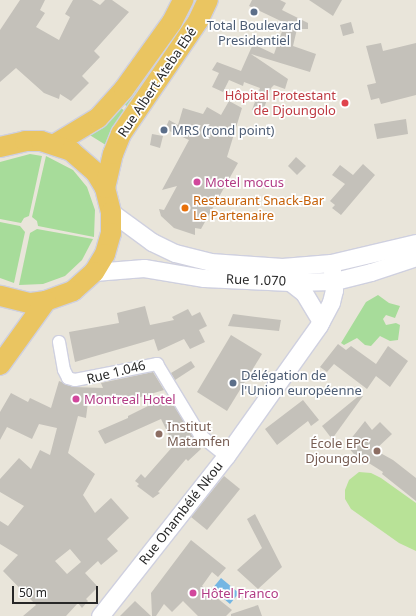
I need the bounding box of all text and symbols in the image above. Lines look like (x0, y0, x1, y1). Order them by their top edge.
marker: Total Boulevard Presidentiel (249, 7, 259, 17)
place label: Total Boulevard Presidentiel (207, 18, 301, 49)
street label: Rue Albert Ateba Ebé (115, 24, 199, 140)
place label: Hôpital Protestant de Djoungolo (225, 88, 336, 119)
marker: Hôpital Protestant de Djoungolo (339, 97, 351, 109)
place label: MRS (rond point) (172, 122, 275, 138)
marker: MRS (rond point) (159, 125, 169, 135)
place label: Motel mocus (205, 174, 284, 190)
marker: Motel mocus (192, 177, 202, 187)
place label: Restaurant Snack-Bar Le Partenaire (193, 193, 324, 224)
marker: Restaurant Snack-Bar Le Partenaire (180, 203, 190, 213)
street label: Rue 1.070 (226, 271, 286, 289)
street label: Rue 1.046 (85, 357, 147, 387)
place label: Délégation de l'Union européenne (241, 368, 362, 399)
marker: Délégation de l'Union européenne (228, 378, 238, 388)
place label: Montreal Hotel (84, 391, 176, 407)
marker: Montreal Hotel (71, 394, 81, 404)
place label: Institut Matamfen (167, 419, 230, 450)
marker: Institut Matamfen (154, 429, 164, 439)
place label: École EPC Djoungolo (305, 436, 369, 467)
marker: École EPC Djoungolo (372, 446, 382, 456)
street label: Rue Onambélé Nkou (136, 458, 226, 568)
scale bar (14, 578, 100, 604)
text: 50 m (19, 584, 47, 601)
place label: Hôtel Franco (201, 585, 279, 601)
marker: Hôtel Franco (188, 588, 198, 598)

